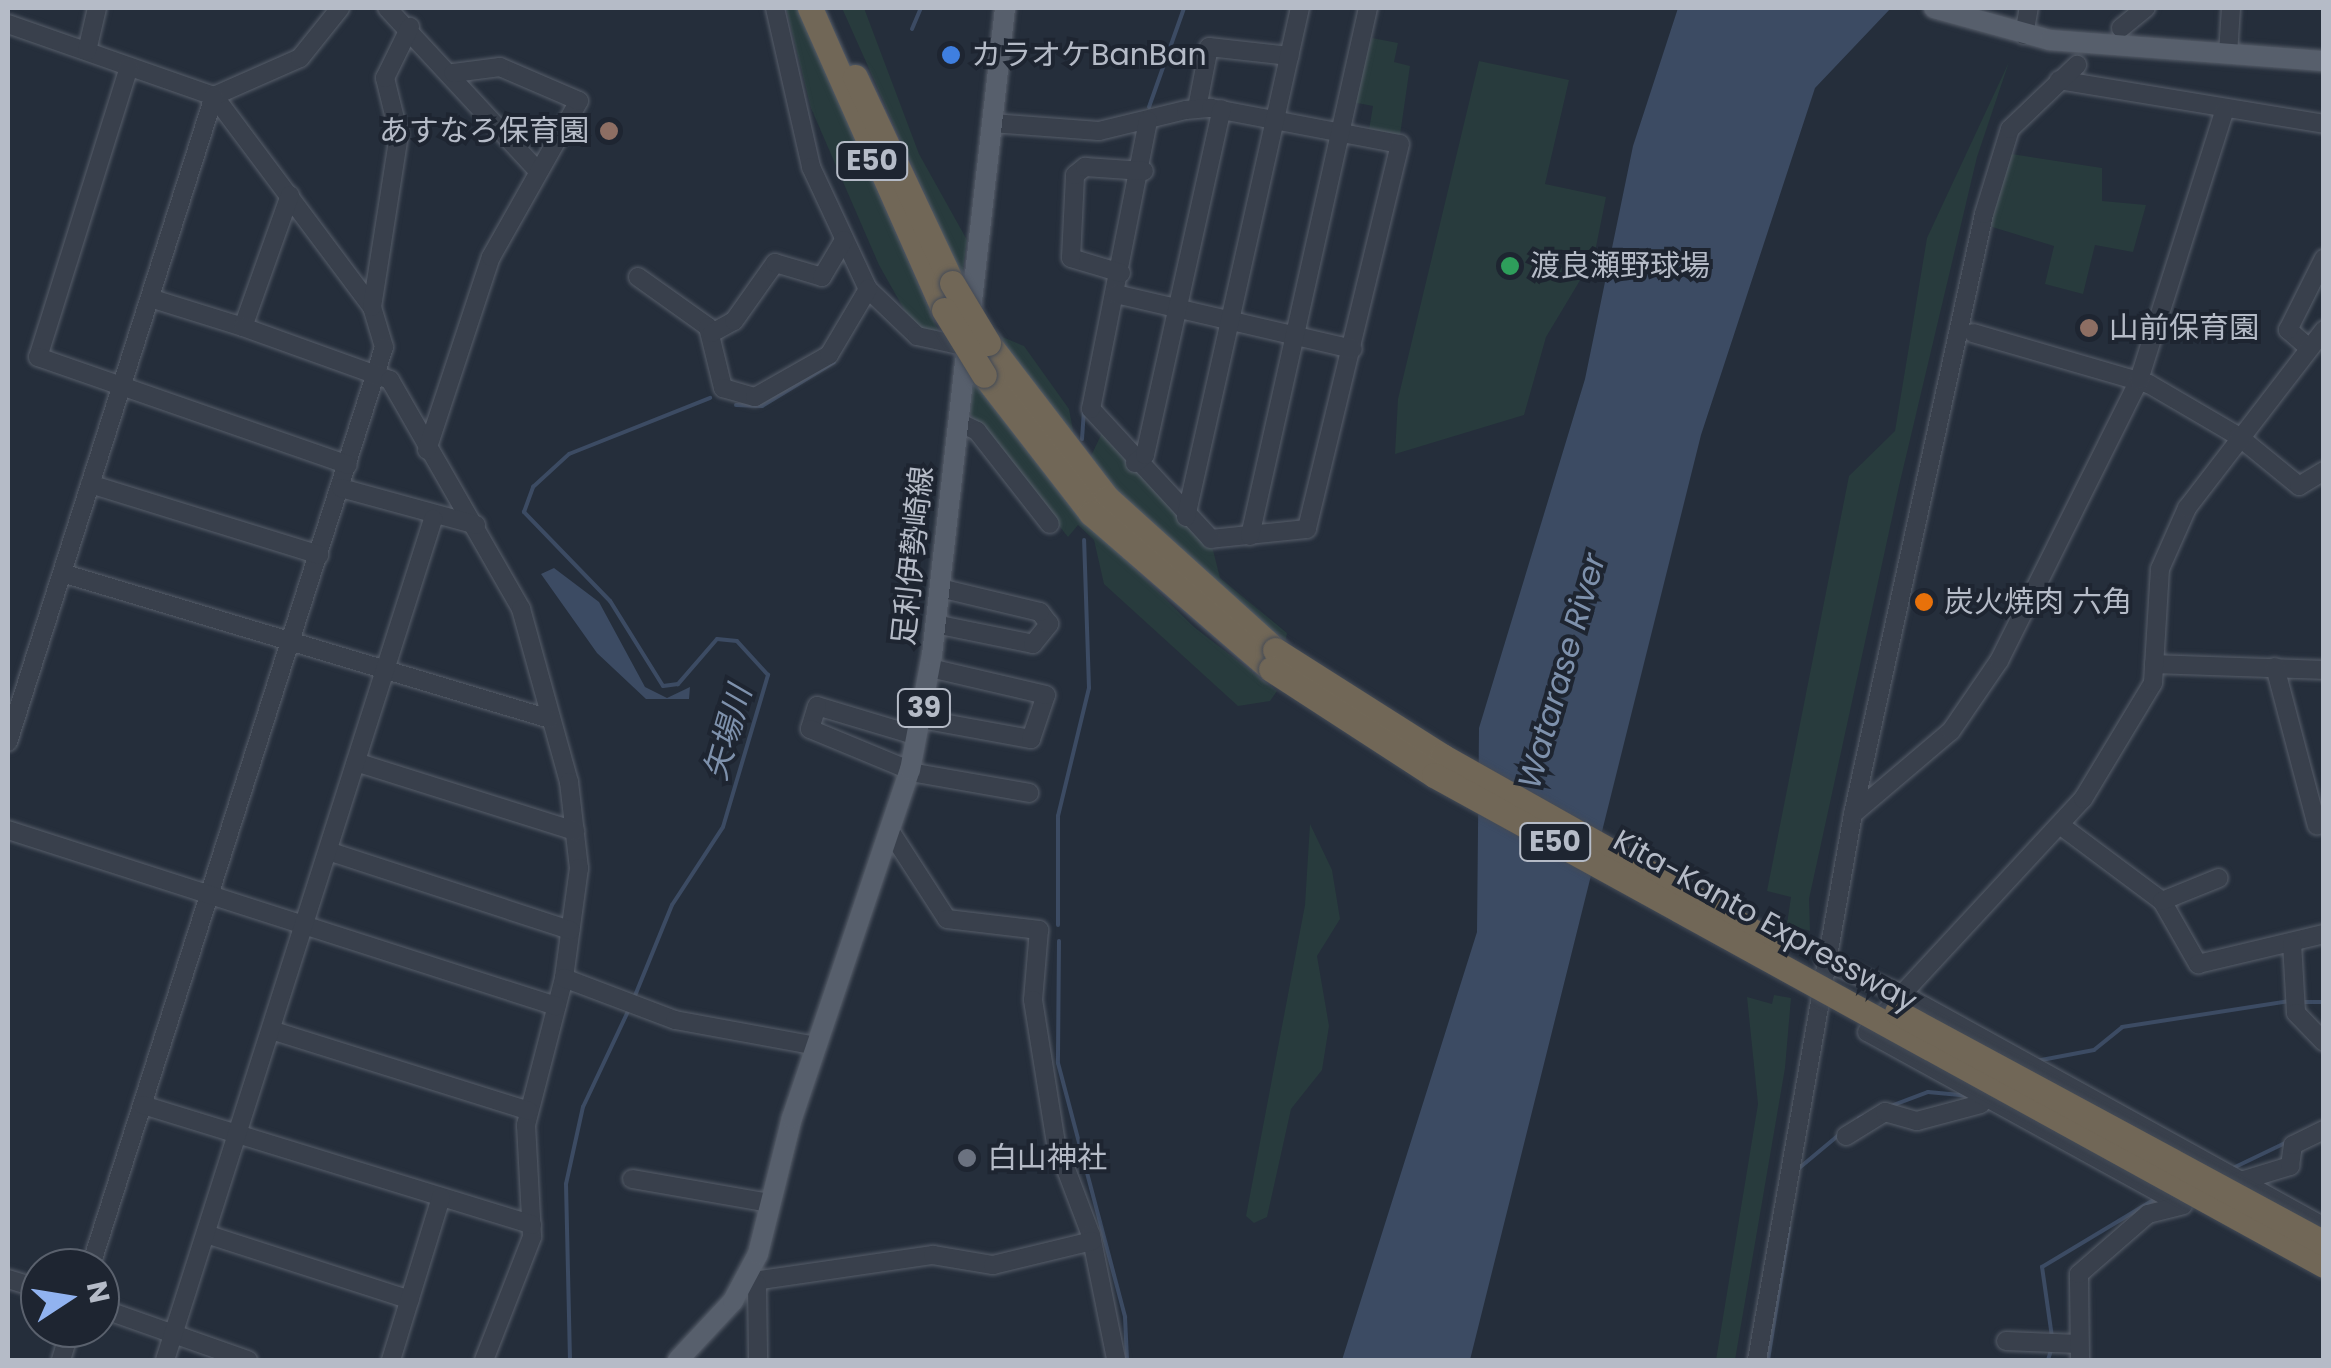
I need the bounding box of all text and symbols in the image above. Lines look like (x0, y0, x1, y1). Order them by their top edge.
place label: カラオケBanBan (971, 37, 1207, 73)
marker: カラオケBanBan (940, 44, 962, 66)
place label: あすなろ保育園 (379, 113, 589, 149)
marker: あすなろ保育園 (598, 120, 620, 142)
road number: E50 (834, 138, 910, 184)
place label: 渡良瀬野球場 (1530, 248, 1710, 284)
marker: 渡良瀬野球場 (1499, 255, 1521, 277)
place label: 山前保育園 (2109, 310, 2259, 346)
marker: 山前保育園 (2078, 317, 2100, 339)
street label: 足利伊勢崎線 (886, 465, 940, 647)
water label: Watarase River (1510, 549, 1614, 793)
place label: 炭火焼肉 六角 (1944, 584, 2132, 620)
marker: 炭火焼肉 六角 (1913, 591, 1935, 613)
water label: 矢場川 (696, 682, 760, 784)
road number: 39 (896, 685, 952, 731)
road number: E50 (1518, 819, 1592, 865)
street label: Kita-Kanto Expressway (1607, 822, 1923, 1020)
place label: 白山神社 (987, 1140, 1107, 1176)
marker: 白山神社 (956, 1147, 978, 1169)
north arrow (20, 1248, 120, 1348)
text: N (77, 1278, 119, 1306)

